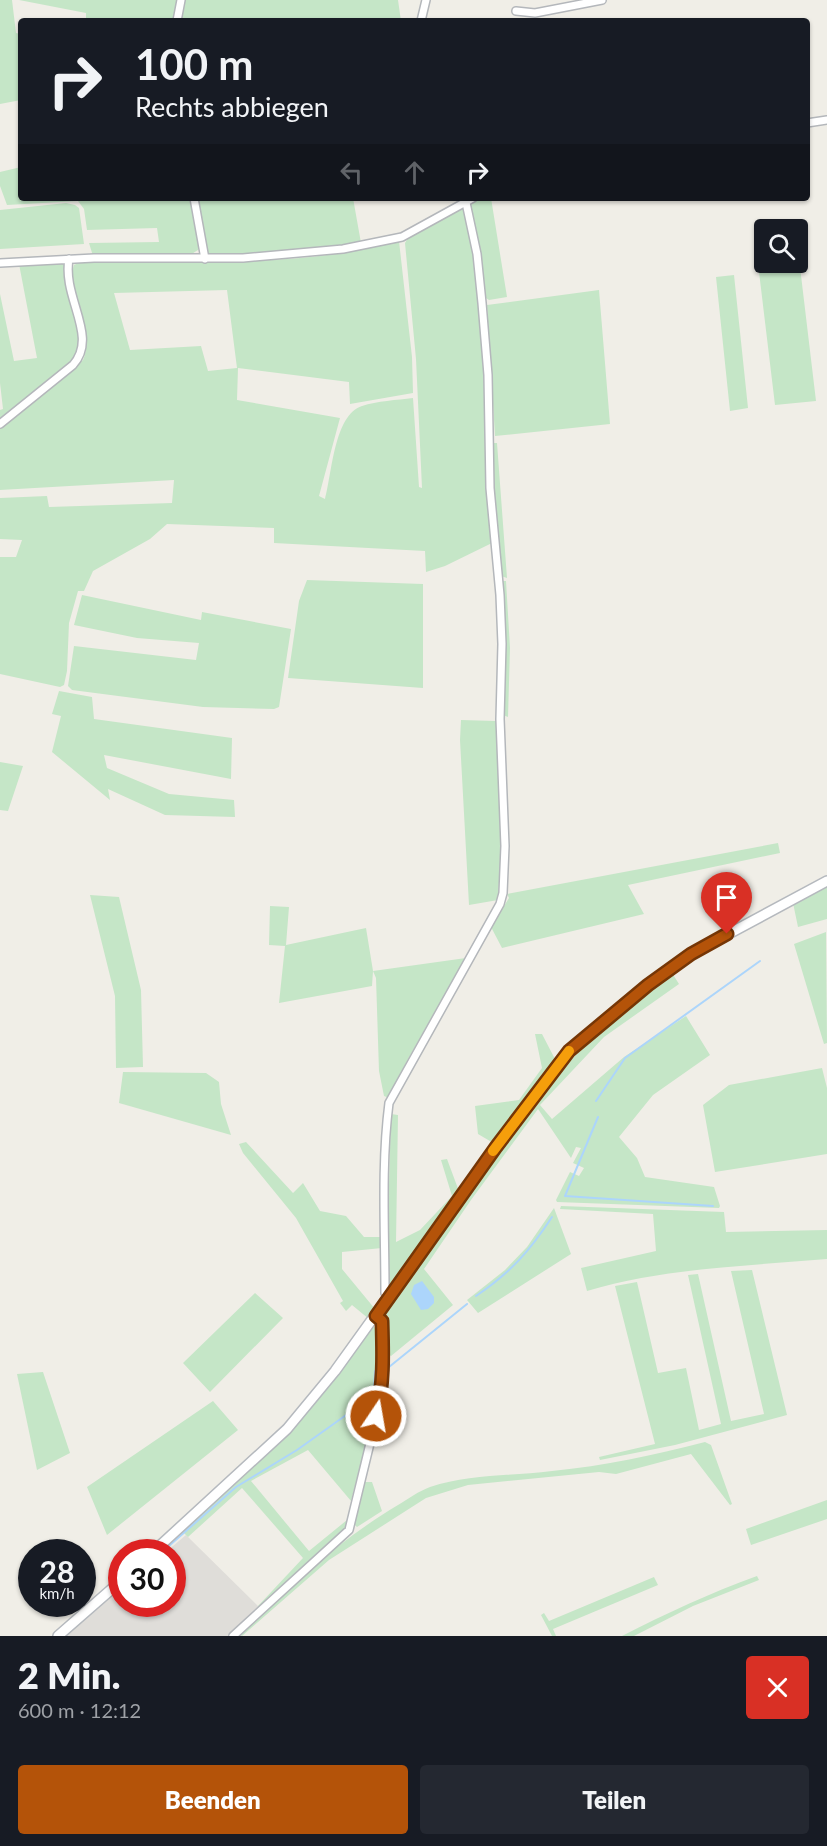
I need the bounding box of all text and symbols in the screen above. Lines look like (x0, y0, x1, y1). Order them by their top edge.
text: 100 m (135, 39, 253, 89)
icon: right (36, 42, 114, 120)
text: Rechts abbiegen (135, 90, 329, 123)
icon: left (335, 156, 368, 189)
icon: ahead (398, 156, 431, 189)
icon: right (461, 156, 494, 189)
map controls (754, 219, 808, 273)
button: search (754, 219, 808, 273)
pin (701, 872, 752, 934)
icon: arrive (710, 881, 743, 914)
position arrow (344, 1384, 408, 1448)
speed limit sign: 30 (108, 1539, 186, 1617)
text: 28 (40, 1553, 74, 1589)
text: km/h (39, 1584, 75, 1602)
text: 2 Min. (18, 1653, 120, 1697)
button: close (746, 1656, 809, 1719)
text: 600 m · 12:12 (18, 1698, 141, 1722)
button: Beenden (18, 1765, 408, 1834)
button: Teilen (420, 1765, 809, 1834)

